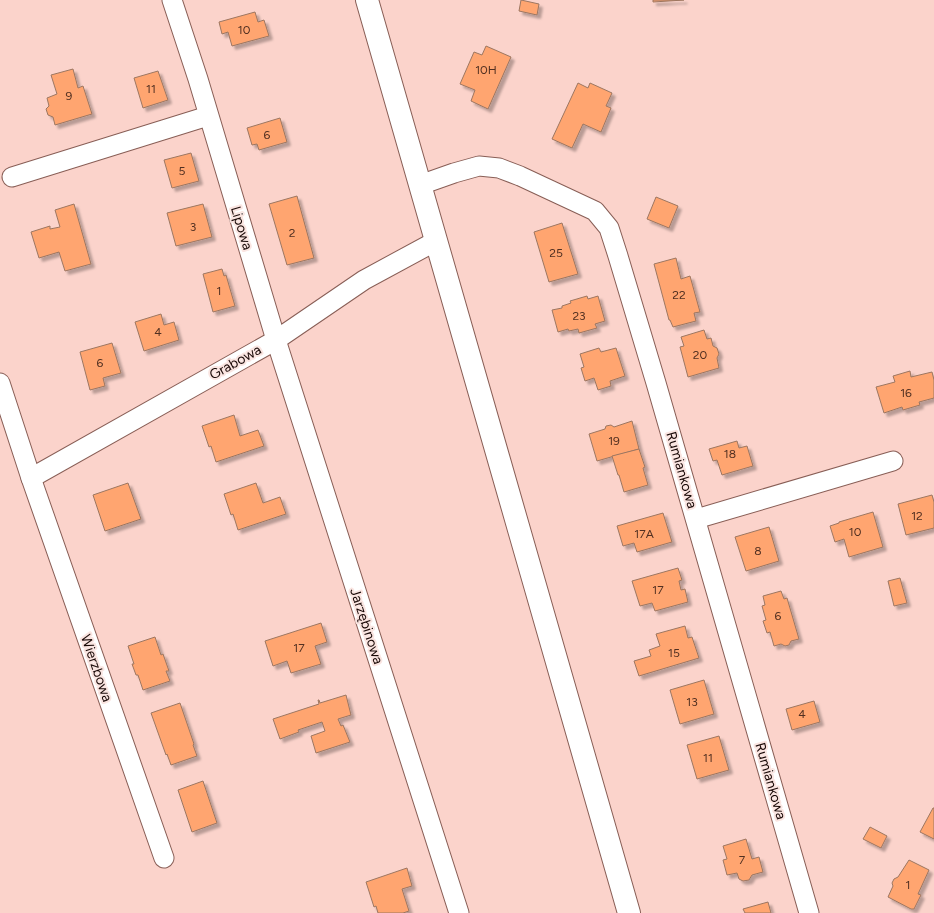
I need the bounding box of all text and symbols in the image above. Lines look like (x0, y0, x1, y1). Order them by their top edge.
house number: 10 (238, 23, 251, 37)
house number: 10H (475, 63, 497, 77)
house number: 11 (146, 82, 156, 96)
house number: 9 (66, 89, 73, 103)
house number: 6 (264, 128, 271, 142)
house number: 5 (179, 164, 186, 178)
street label: Lipowa (227, 204, 256, 252)
house number: 3 (190, 220, 196, 234)
house number: 2 (289, 226, 295, 240)
house number: 25 (549, 246, 563, 260)
house number: 1 (217, 284, 221, 298)
house number: 22 (672, 288, 686, 302)
house number: 23 (572, 309, 586, 323)
house number: 4 (154, 325, 162, 339)
street label: Grabowa (206, 341, 264, 384)
house number: 20 (693, 348, 708, 362)
house number: 6 (97, 356, 104, 370)
house number: 16 (900, 386, 912, 400)
street label: Rumiankowa (662, 430, 701, 511)
house number: 19 (608, 434, 620, 448)
house number: 18 (724, 447, 736, 461)
house number: 12 (911, 509, 923, 523)
house number: 10 (849, 525, 862, 539)
house number: 17A (634, 527, 654, 541)
house number: 8 (754, 544, 762, 558)
house number: 17 (652, 583, 664, 597)
street label: Jarzębinowa (346, 586, 387, 666)
house number: 6 (775, 609, 782, 623)
street label: Wierzbowa (77, 632, 116, 704)
house number: 17 (293, 641, 305, 655)
house number: 15 (668, 646, 680, 660)
house number: 13 (686, 695, 698, 709)
house number: 4 (798, 707, 806, 721)
street label: Rumiankowa (751, 741, 790, 822)
house number: 11 (703, 751, 713, 765)
house number: 7 (739, 853, 746, 867)
house number: 1 (906, 878, 910, 892)

